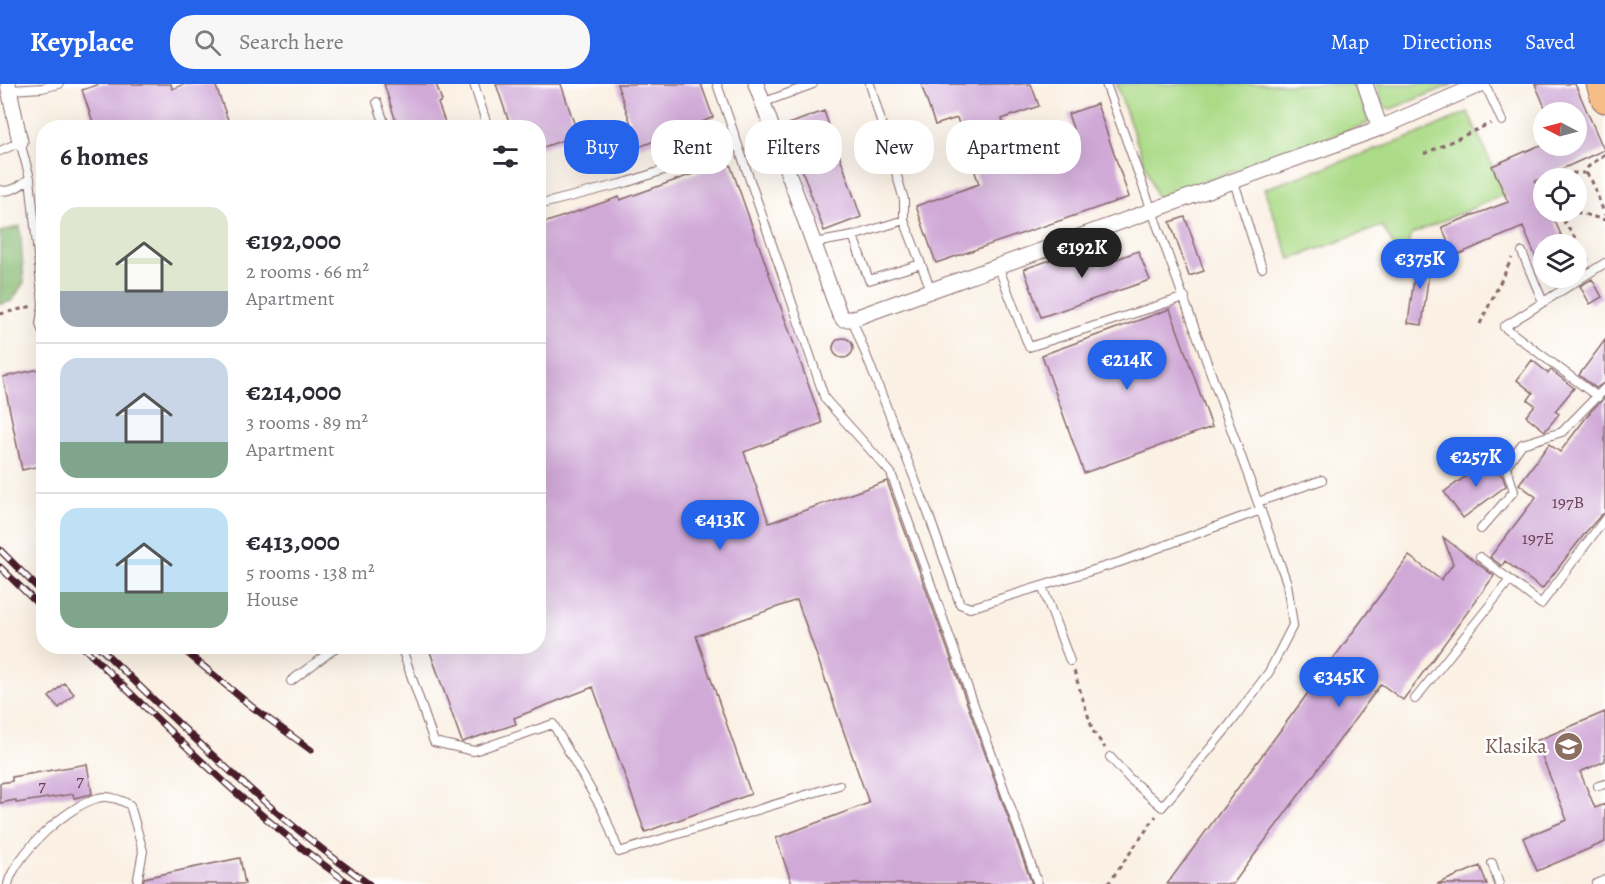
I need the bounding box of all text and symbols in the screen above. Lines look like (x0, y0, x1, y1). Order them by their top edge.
search box (170, 15, 590, 69)
text: Keyplace (30, 23, 134, 61)
icon: search (191, 26, 224, 59)
text: Search here (239, 27, 344, 57)
text: Map (1331, 28, 1369, 56)
text: Directions (1402, 28, 1492, 56)
text: Saved (1525, 28, 1575, 56)
north arrow (1533, 102, 1587, 156)
map controls (1533, 102, 1587, 288)
chip: Buy (564, 120, 639, 174)
chip: Rent (651, 120, 733, 174)
chip: Filters (745, 120, 842, 174)
chip: New (854, 120, 934, 174)
chip: Apartment (946, 120, 1081, 174)
text: 6 homes (60, 139, 149, 174)
icon: filters (489, 140, 522, 173)
button: locate (1533, 168, 1587, 222)
text: €192,000 (246, 223, 341, 258)
pin: €192K (1040, 228, 1124, 279)
icon: home (108, 231, 180, 303)
text: €192K (1057, 234, 1107, 261)
button: layers (1533, 234, 1587, 288)
pin: €375K (1378, 239, 1462, 290)
text: €375K (1395, 245, 1445, 272)
text: 2 rooms · 66 m² (246, 258, 369, 285)
text: Apartment (246, 285, 335, 312)
pin: €214K (1085, 340, 1169, 391)
text: €214K (1102, 346, 1152, 373)
text: €214,000 (246, 374, 341, 409)
icon: home (108, 382, 180, 454)
text: 3 rooms · 89 m² (246, 409, 368, 436)
text: Apartment (246, 436, 335, 463)
pin: €257K (1434, 437, 1518, 488)
text: €257K (1450, 443, 1502, 470)
house number: 197B (1552, 490, 1584, 514)
pin: €413K (678, 500, 762, 551)
text: €413K (695, 506, 745, 533)
text: €413,000 (246, 524, 340, 559)
house number: 197E (1522, 526, 1554, 550)
icon: home (108, 532, 180, 604)
text: 5 rooms · 138 m² (246, 559, 375, 586)
text: House (246, 586, 298, 613)
pin: €345K (1297, 657, 1381, 708)
text: €345K (1313, 663, 1365, 690)
school or university icon: Klasika (1552, 730, 1584, 762)
place label: Klasika (1485, 732, 1547, 760)
house number: 7 (76, 768, 84, 792)
house number: 7 (38, 773, 46, 797)

